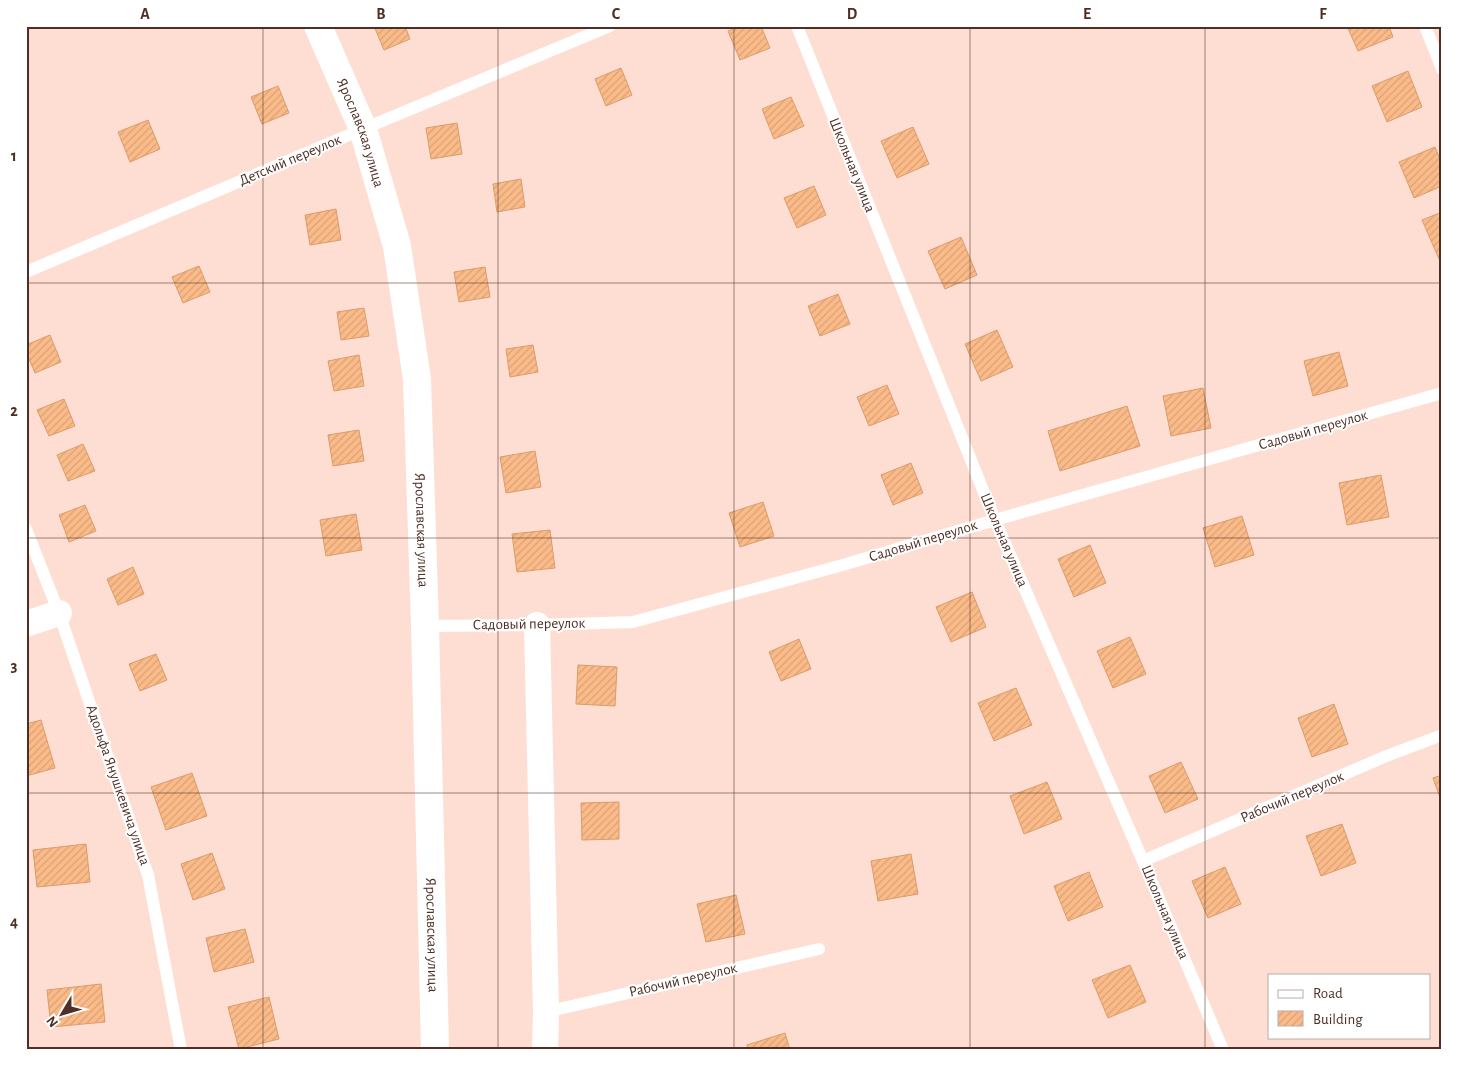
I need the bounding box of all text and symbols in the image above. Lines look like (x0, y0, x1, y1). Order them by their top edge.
text: A (140, 6, 150, 22)
text: B (376, 6, 386, 22)
text: C (612, 6, 621, 22)
text: D (847, 6, 858, 22)
text: E (1083, 6, 1091, 22)
text: F (1319, 6, 1327, 22)
street label: Ярославская улица (334, 76, 387, 189)
street label: Школьная улица (826, 116, 878, 215)
street label: Детский переулок (237, 132, 343, 188)
text: 1 (11, 148, 17, 164)
text: 2 (10, 403, 18, 419)
street label: Садовый переулок (1257, 407, 1369, 453)
street label: Ярославская улица (413, 473, 431, 588)
street label: Школьная улица (977, 491, 1031, 589)
street label: Садовый переулок (867, 517, 979, 565)
street label: Садовый переулок (473, 616, 586, 632)
text: 3 (11, 658, 18, 674)
street label: Адольфа Янушкевича улица (83, 703, 153, 867)
street label: Рабочий переулок (1238, 768, 1346, 825)
street label: Школьная улица (1138, 863, 1192, 961)
street label: Ярославская улица (423, 878, 441, 993)
text: 4 (10, 914, 18, 930)
street label: Рабочий переулок (628, 960, 739, 1000)
legend (1268, 974, 1430, 1038)
text: Road (1313, 986, 1343, 1001)
north arrow (38, 988, 88, 1038)
text: Building (1313, 1012, 1363, 1027)
text: N (44, 1013, 61, 1030)

